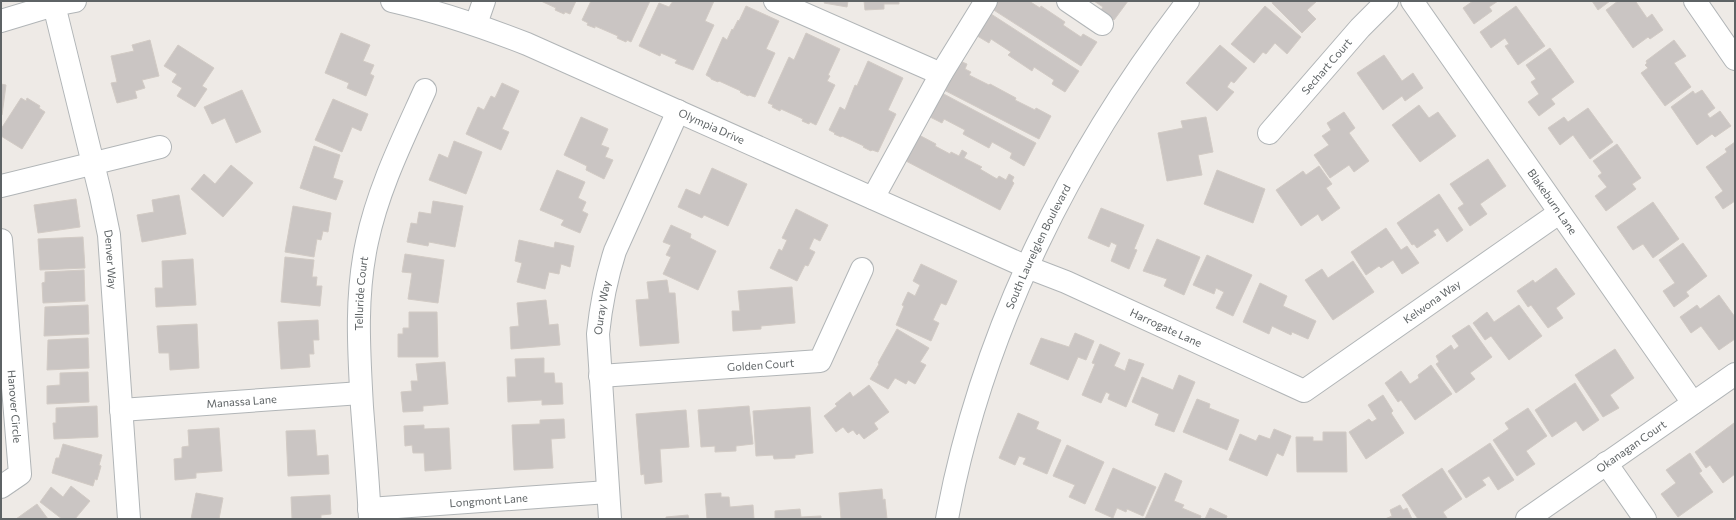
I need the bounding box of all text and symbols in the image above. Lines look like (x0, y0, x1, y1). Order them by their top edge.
street label: Sechart Court (1298, 35, 1354, 97)
street label: Olympia Drive (677, 106, 747, 146)
street label: Blakeburn Lane (1525, 166, 1580, 237)
street label: South Laurelglen Boulevard (1003, 182, 1073, 311)
street label: Denver Way (102, 228, 120, 290)
street label: Telluride Court (352, 255, 370, 331)
street label: Kelwona Way (1401, 277, 1463, 326)
street label: Ouray Way (591, 279, 613, 335)
street label: Harrogate Lane (1128, 305, 1204, 349)
street label: Golden Court (727, 356, 795, 373)
street label: Hanover Circle (6, 369, 24, 444)
street label: Manassa Lane (206, 392, 277, 410)
street label: Okanagan Court (1594, 417, 1669, 475)
street label: Longmont Lane (449, 491, 528, 509)

